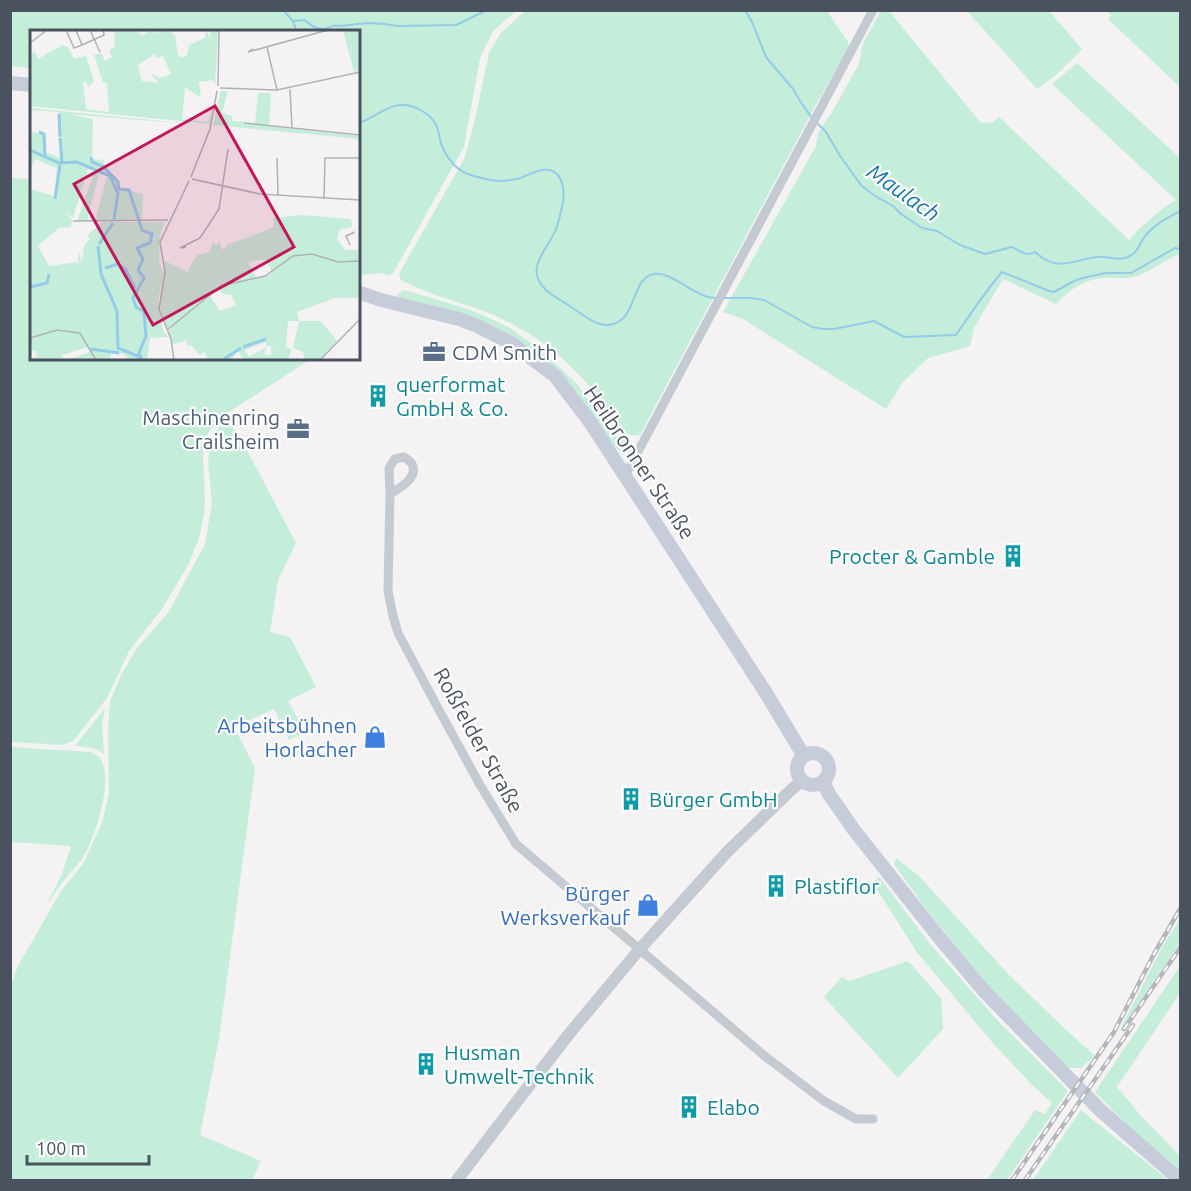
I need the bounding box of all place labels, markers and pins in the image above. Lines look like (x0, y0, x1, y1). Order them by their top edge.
office icon: CDM Smith (421, 339, 447, 365)
place label: CDM Smith (452, 340, 557, 364)
place label: querformat GmbH & Co. (396, 372, 509, 420)
building icon: querformat GmbH & Co. (365, 383, 391, 409)
place label: Maschinenring Crailsheim (142, 405, 280, 453)
office icon: Maschinenring Crailsheim (285, 416, 311, 442)
building icon: Procter & Gamble (1000, 543, 1026, 569)
place label: Procter & Gamble (829, 544, 995, 568)
place label: Arbeitsbühnen Horlacher (217, 713, 357, 761)
shop icon: Arbeitsbühnen Horlacher (362, 724, 388, 750)
building icon: Bürger GmbH (618, 786, 644, 812)
place label: Bürger GmbH (649, 787, 778, 811)
building icon: Plastiflor (763, 873, 789, 899)
place label: Plastiflor (794, 874, 879, 898)
place label: Bürger Werksverkauf (500, 881, 631, 929)
shop icon: Bürger Werksverkauf (635, 892, 661, 918)
place label: Husman Umwelt-Technik (444, 1040, 595, 1088)
building icon: Husman Umwelt-Technik (413, 1051, 439, 1077)
building icon: Elabo (676, 1094, 702, 1120)
place label: Elabo (707, 1095, 760, 1119)

